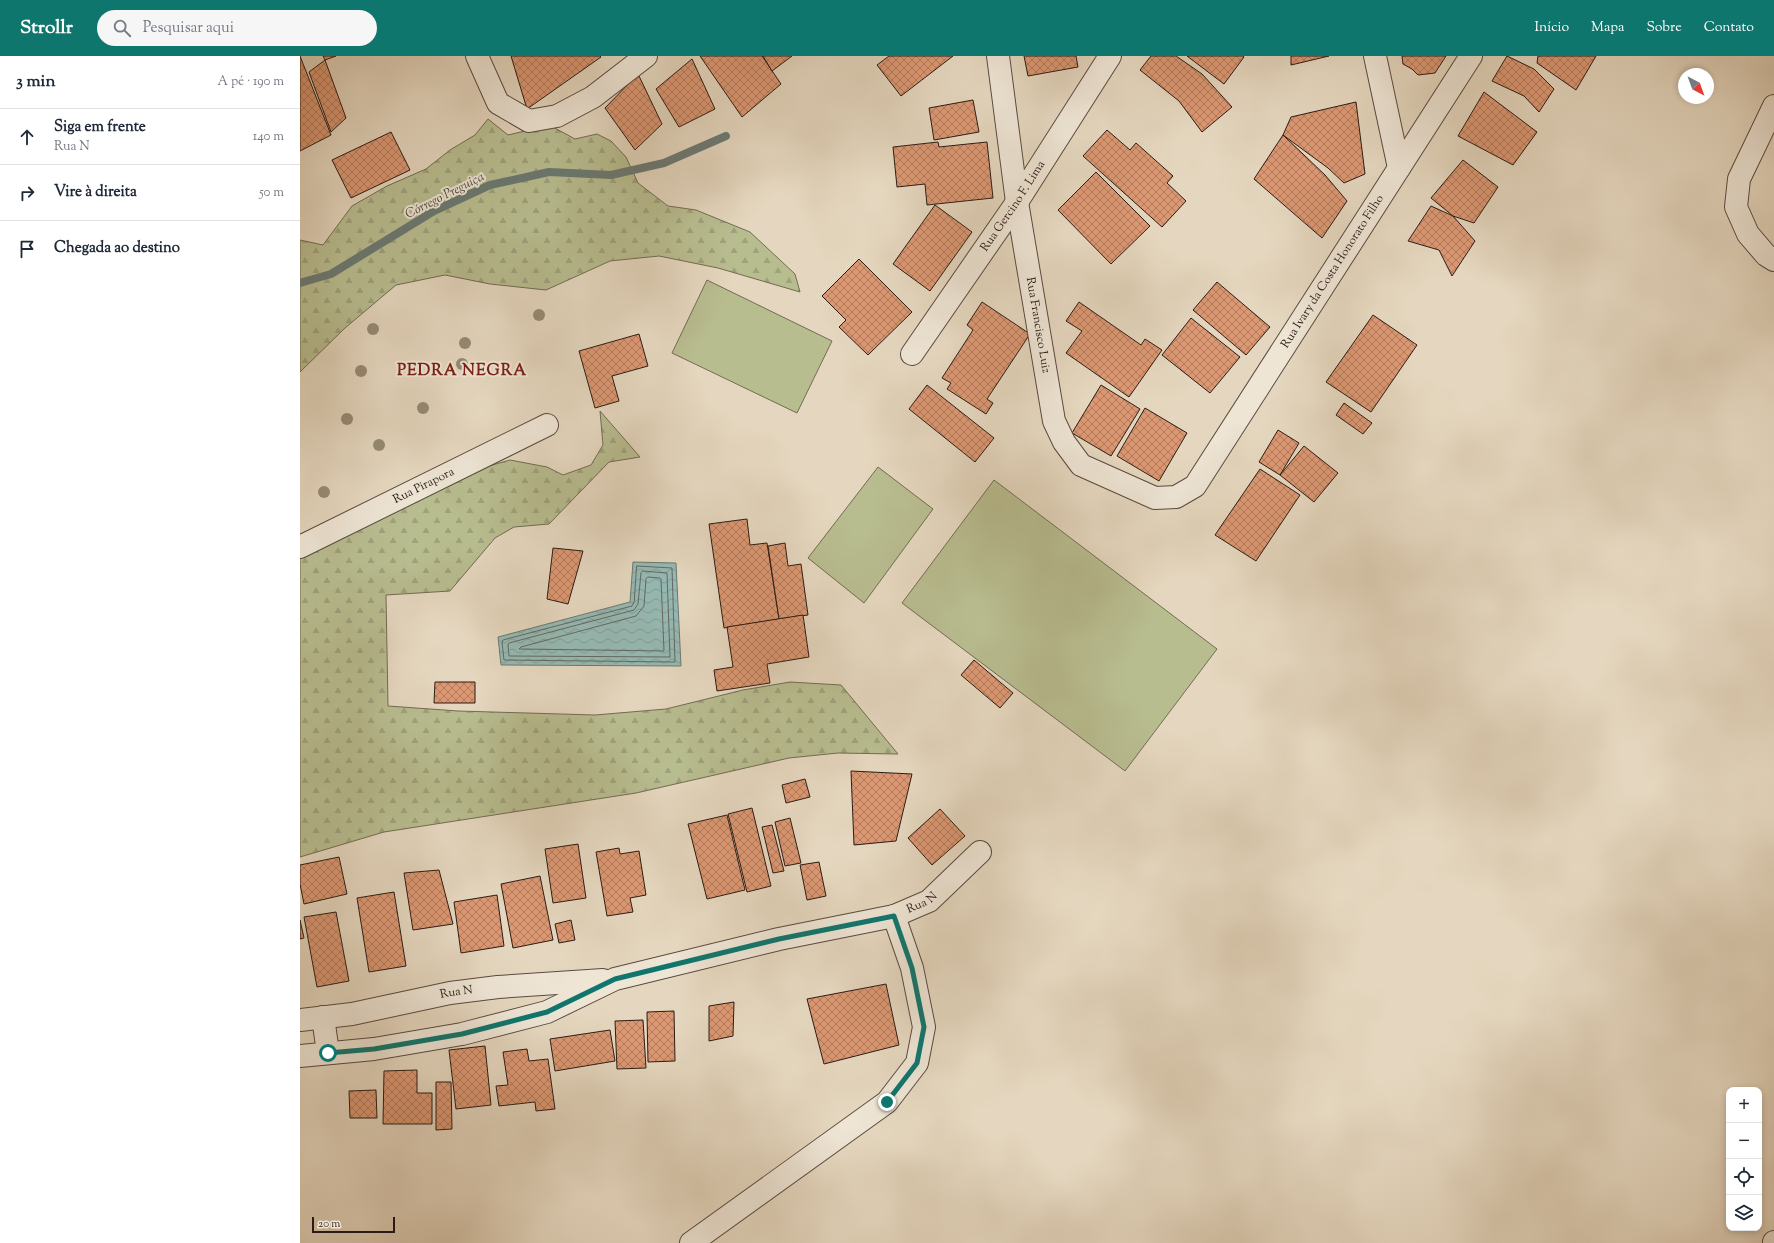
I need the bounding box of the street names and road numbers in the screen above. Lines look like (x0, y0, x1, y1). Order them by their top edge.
street label: Rua Gercino F. Lima (976, 157, 1050, 256)
street label: Rua Ivary da Costa Honorato Filho (1277, 191, 1389, 352)
street label: Rua Francisco Luiz (1021, 276, 1055, 375)
street label: Rua Pirapora (390, 463, 458, 509)
street label: Rua N (904, 888, 942, 919)
street label: Rua N (438, 981, 474, 1004)

